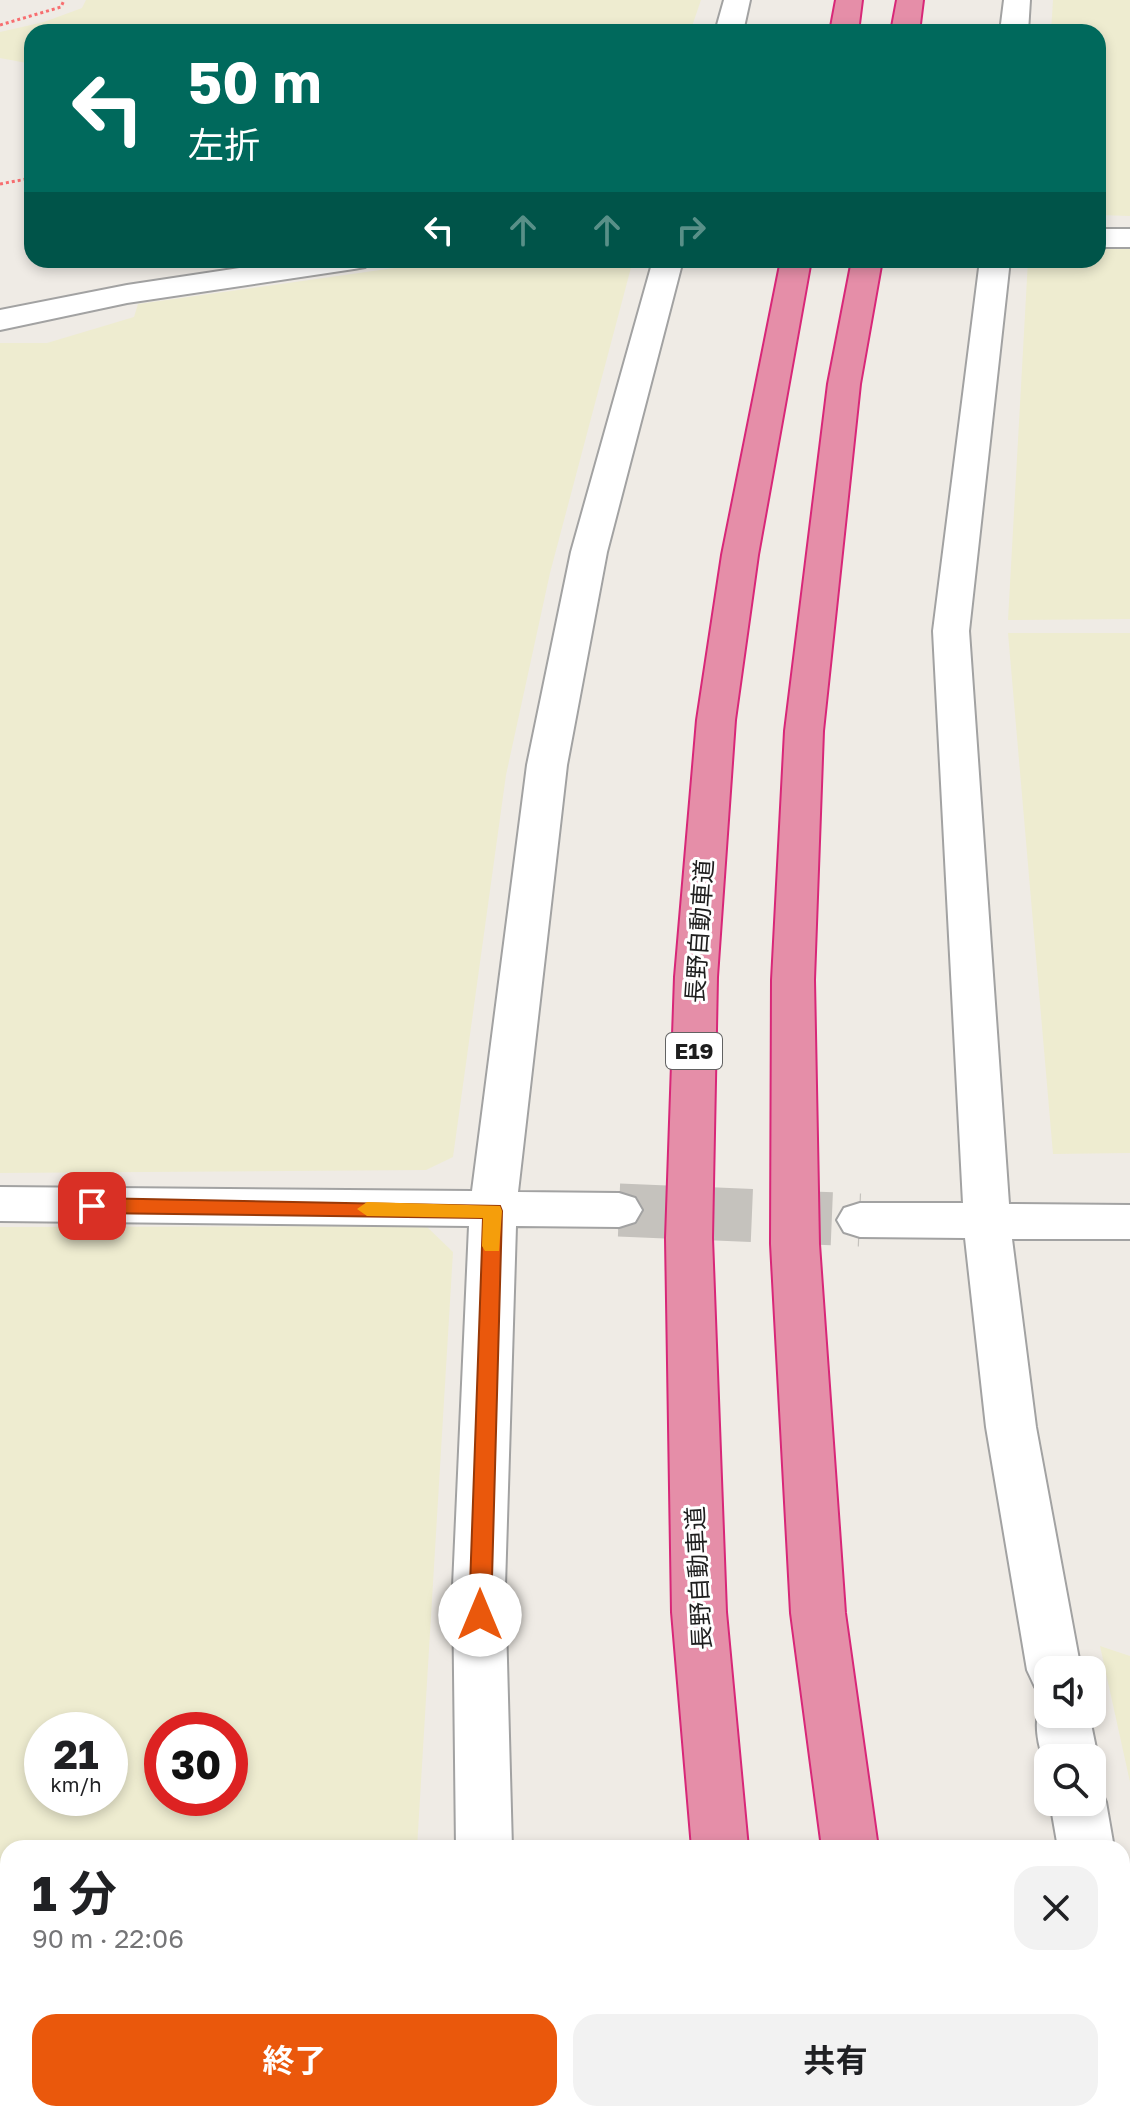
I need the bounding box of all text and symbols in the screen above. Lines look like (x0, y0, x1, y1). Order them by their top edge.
text: 50 m (188, 48, 322, 115)
icon: left (56, 56, 160, 160)
text: 左折 (188, 123, 260, 166)
icon: left (417, 208, 461, 252)
icon: ahead (501, 208, 545, 252)
icon: ahead (585, 208, 629, 252)
icon: right (669, 208, 713, 252)
street label: 長野自動車道 (679, 858, 718, 1004)
road number: E19 (666, 1033, 722, 1069)
pin (58, 1172, 126, 1240)
icon: arrive (70, 1184, 114, 1228)
street label: 長野自動車道 (679, 1505, 716, 1651)
position arrow (438, 1573, 522, 1657)
map controls (1034, 1656, 1106, 1816)
button: sound (1034, 1656, 1106, 1728)
speed limit sign: 30 (144, 1712, 248, 1816)
text: 21 (54, 1730, 99, 1778)
button: search (1034, 1744, 1106, 1816)
text: km/h (51, 1772, 101, 1796)
text: 1 分 (32, 1864, 117, 1922)
button: close (1014, 1866, 1098, 1950)
text: 90 m · 22:06 (32, 1923, 184, 1954)
button: 終了 (32, 2014, 557, 2106)
button: 共有 (573, 2014, 1098, 2106)

